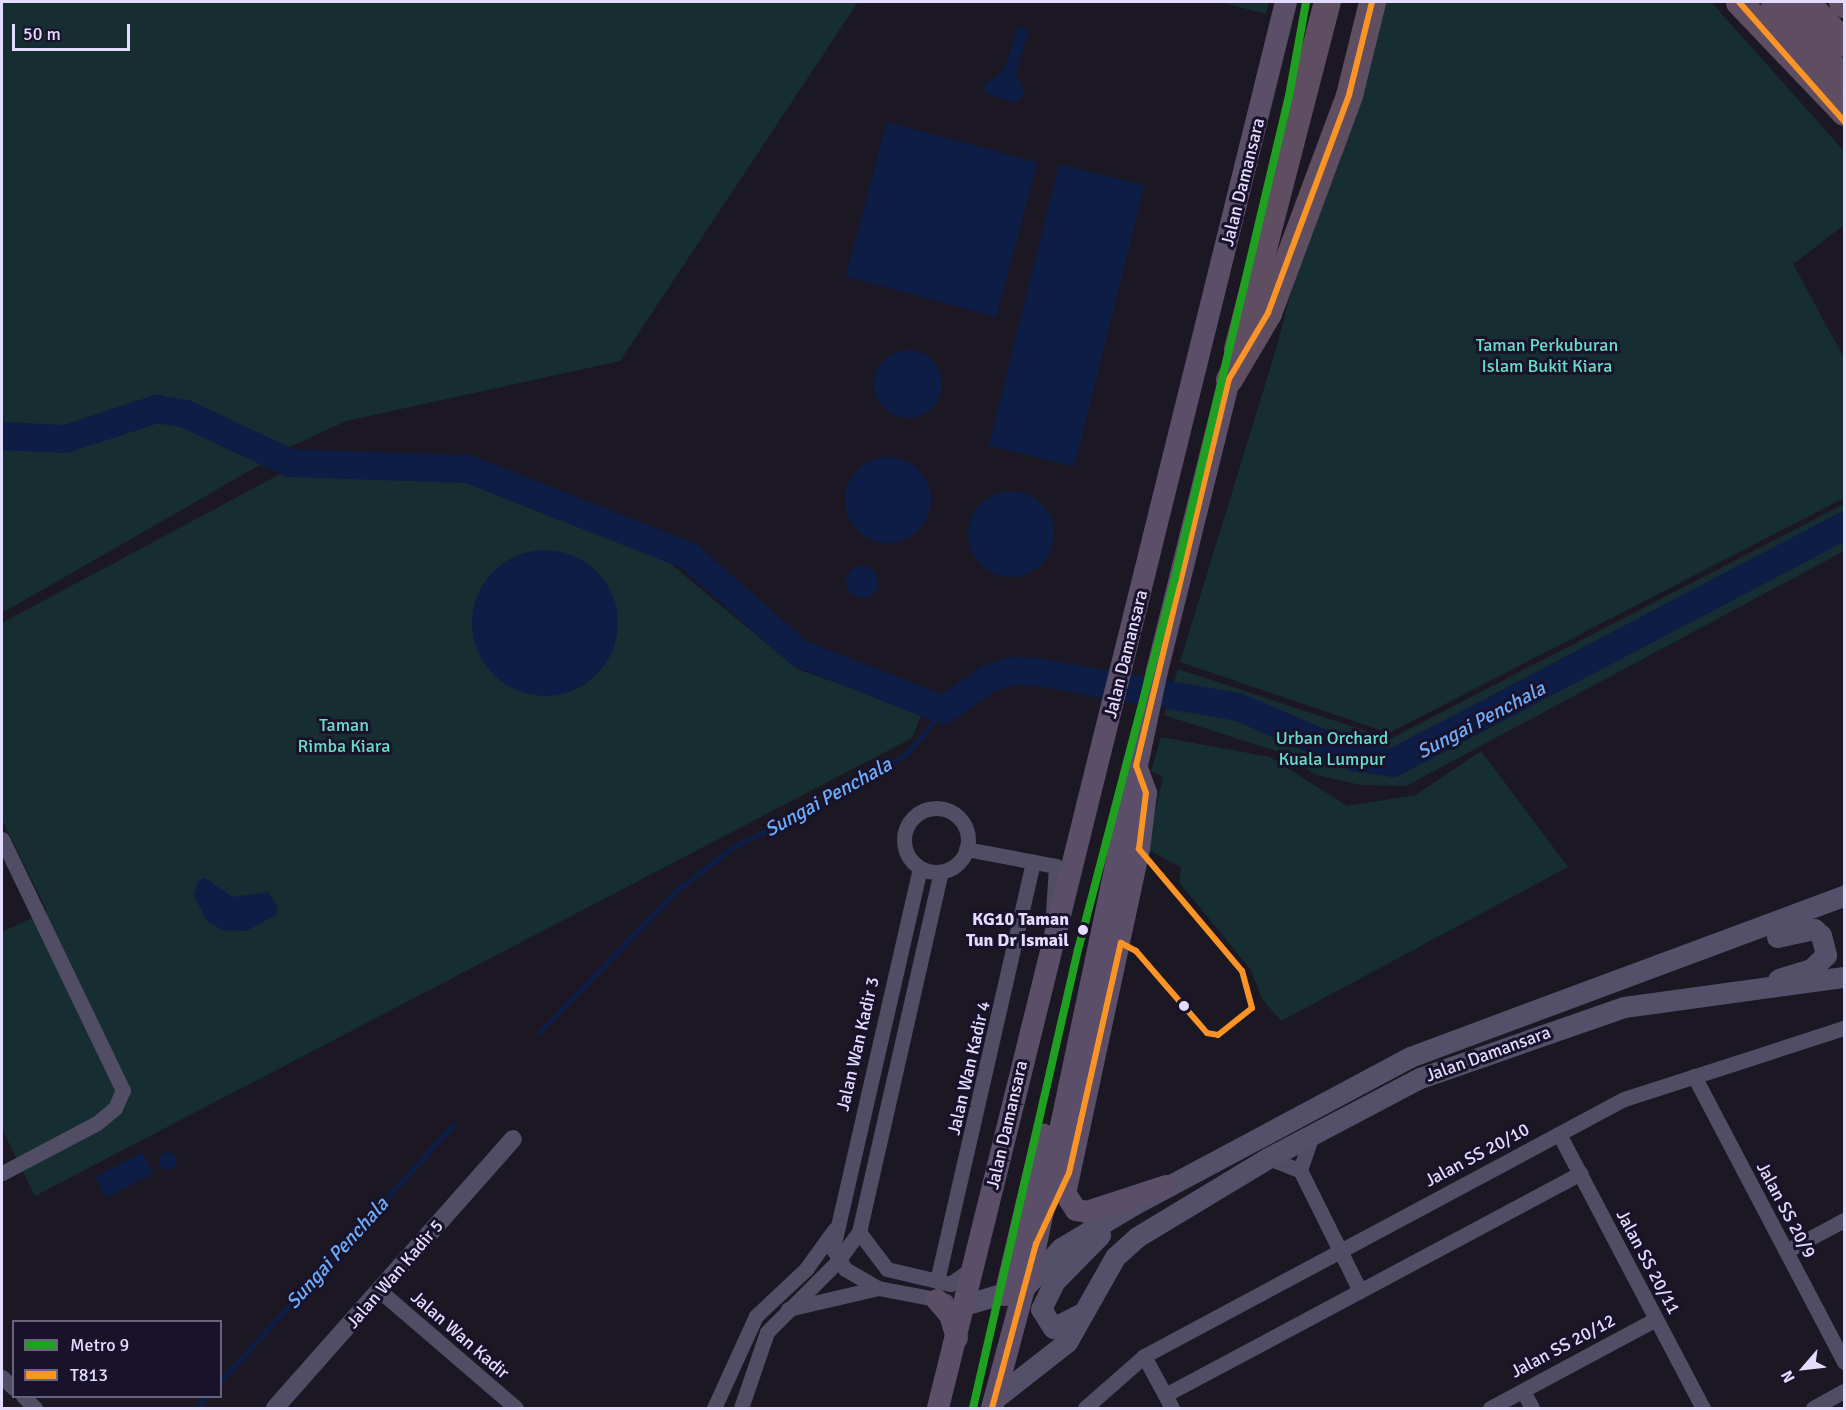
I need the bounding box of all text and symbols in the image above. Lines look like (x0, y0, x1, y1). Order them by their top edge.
scale bar (15, 12, 134, 50)
text: 50 m (23, 23, 61, 45)
street label: Jalan Damansara (1217, 116, 1269, 248)
park label: Taman Perkuburan Islam Bukit Kiara (1476, 335, 1618, 378)
street label: Jalan Damansara (1100, 588, 1152, 720)
water label: Sungai Penchala (1413, 676, 1549, 764)
park label: Taman Rimba Kiara (298, 715, 390, 758)
park label: Urban Orchard Kuala Lumpur (1276, 728, 1388, 771)
water label: Sungai Penchala (760, 752, 896, 842)
place label: KG10 Taman Tun Dr Ismail (966, 909, 1069, 952)
marker: KG10 Taman Tun Dr Ismail (1074, 921, 1092, 939)
street label: Jalan Wan Kadir 3 (832, 975, 884, 1113)
street label: Jalan Wan Kadir 4 (943, 999, 995, 1137)
unlabelled marker (1178, 1000, 1190, 1012)
street label: Jalan Damansara (1423, 1021, 1553, 1087)
street label: Jalan Damansara (982, 1059, 1032, 1191)
street label: Jalan SS 20/10 (1421, 1118, 1533, 1192)
street label: Jalan SS 20/9 (1752, 1158, 1820, 1262)
water label: Sungai Penchala (281, 1192, 393, 1314)
street label: Jalan SS 20/11 (1611, 1206, 1685, 1318)
street label: Jalan Wan Kadir 5 (342, 1215, 448, 1333)
street label: Jalan Wan Kadir (406, 1286, 514, 1384)
street label: Jalan SS 20/12 (1507, 1309, 1619, 1383)
legend (12, 1320, 222, 1398)
text: Metro 9 (70, 1334, 129, 1356)
north arrow (1774, 1338, 1834, 1398)
text: T813 (70, 1364, 108, 1386)
text: N (1777, 1367, 1800, 1386)

